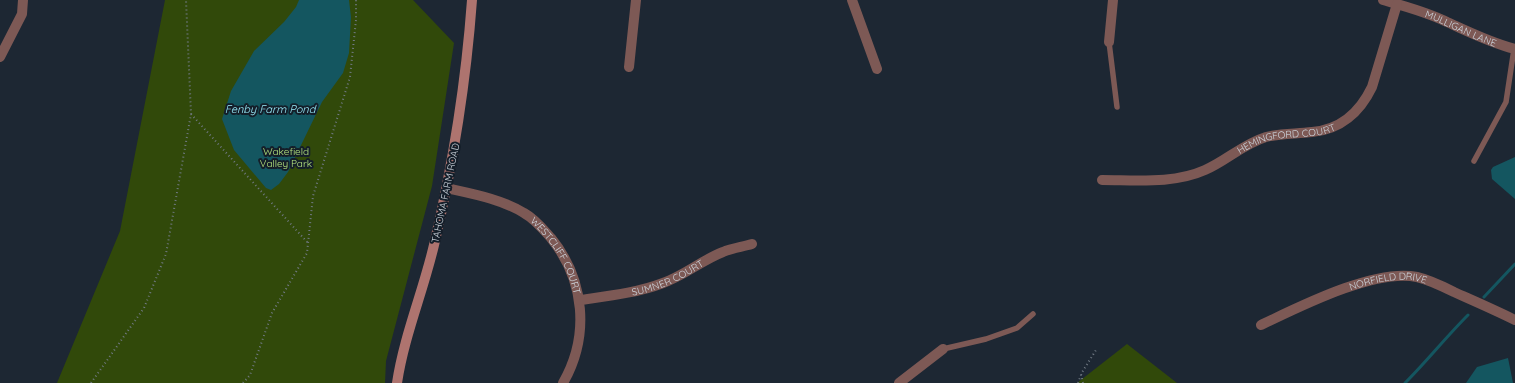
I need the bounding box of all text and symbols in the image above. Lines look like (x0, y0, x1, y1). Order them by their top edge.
street label: MULLIGAN LANE (1423, 7, 1499, 50)
water label: Fenby Farm Pond (225, 102, 317, 116)
street label: HEMINGFORD COURT (1234, 121, 1338, 157)
street label: TAHOMA FARM ROAD (429, 142, 462, 244)
park label: Wakefield Valley Park (260, 145, 312, 170)
street label: WESTCLIFF COURT (528, 214, 584, 295)
street label: SUMNER COURT (630, 257, 706, 299)
street label: NORFIELD DRIVE (1347, 270, 1429, 293)

